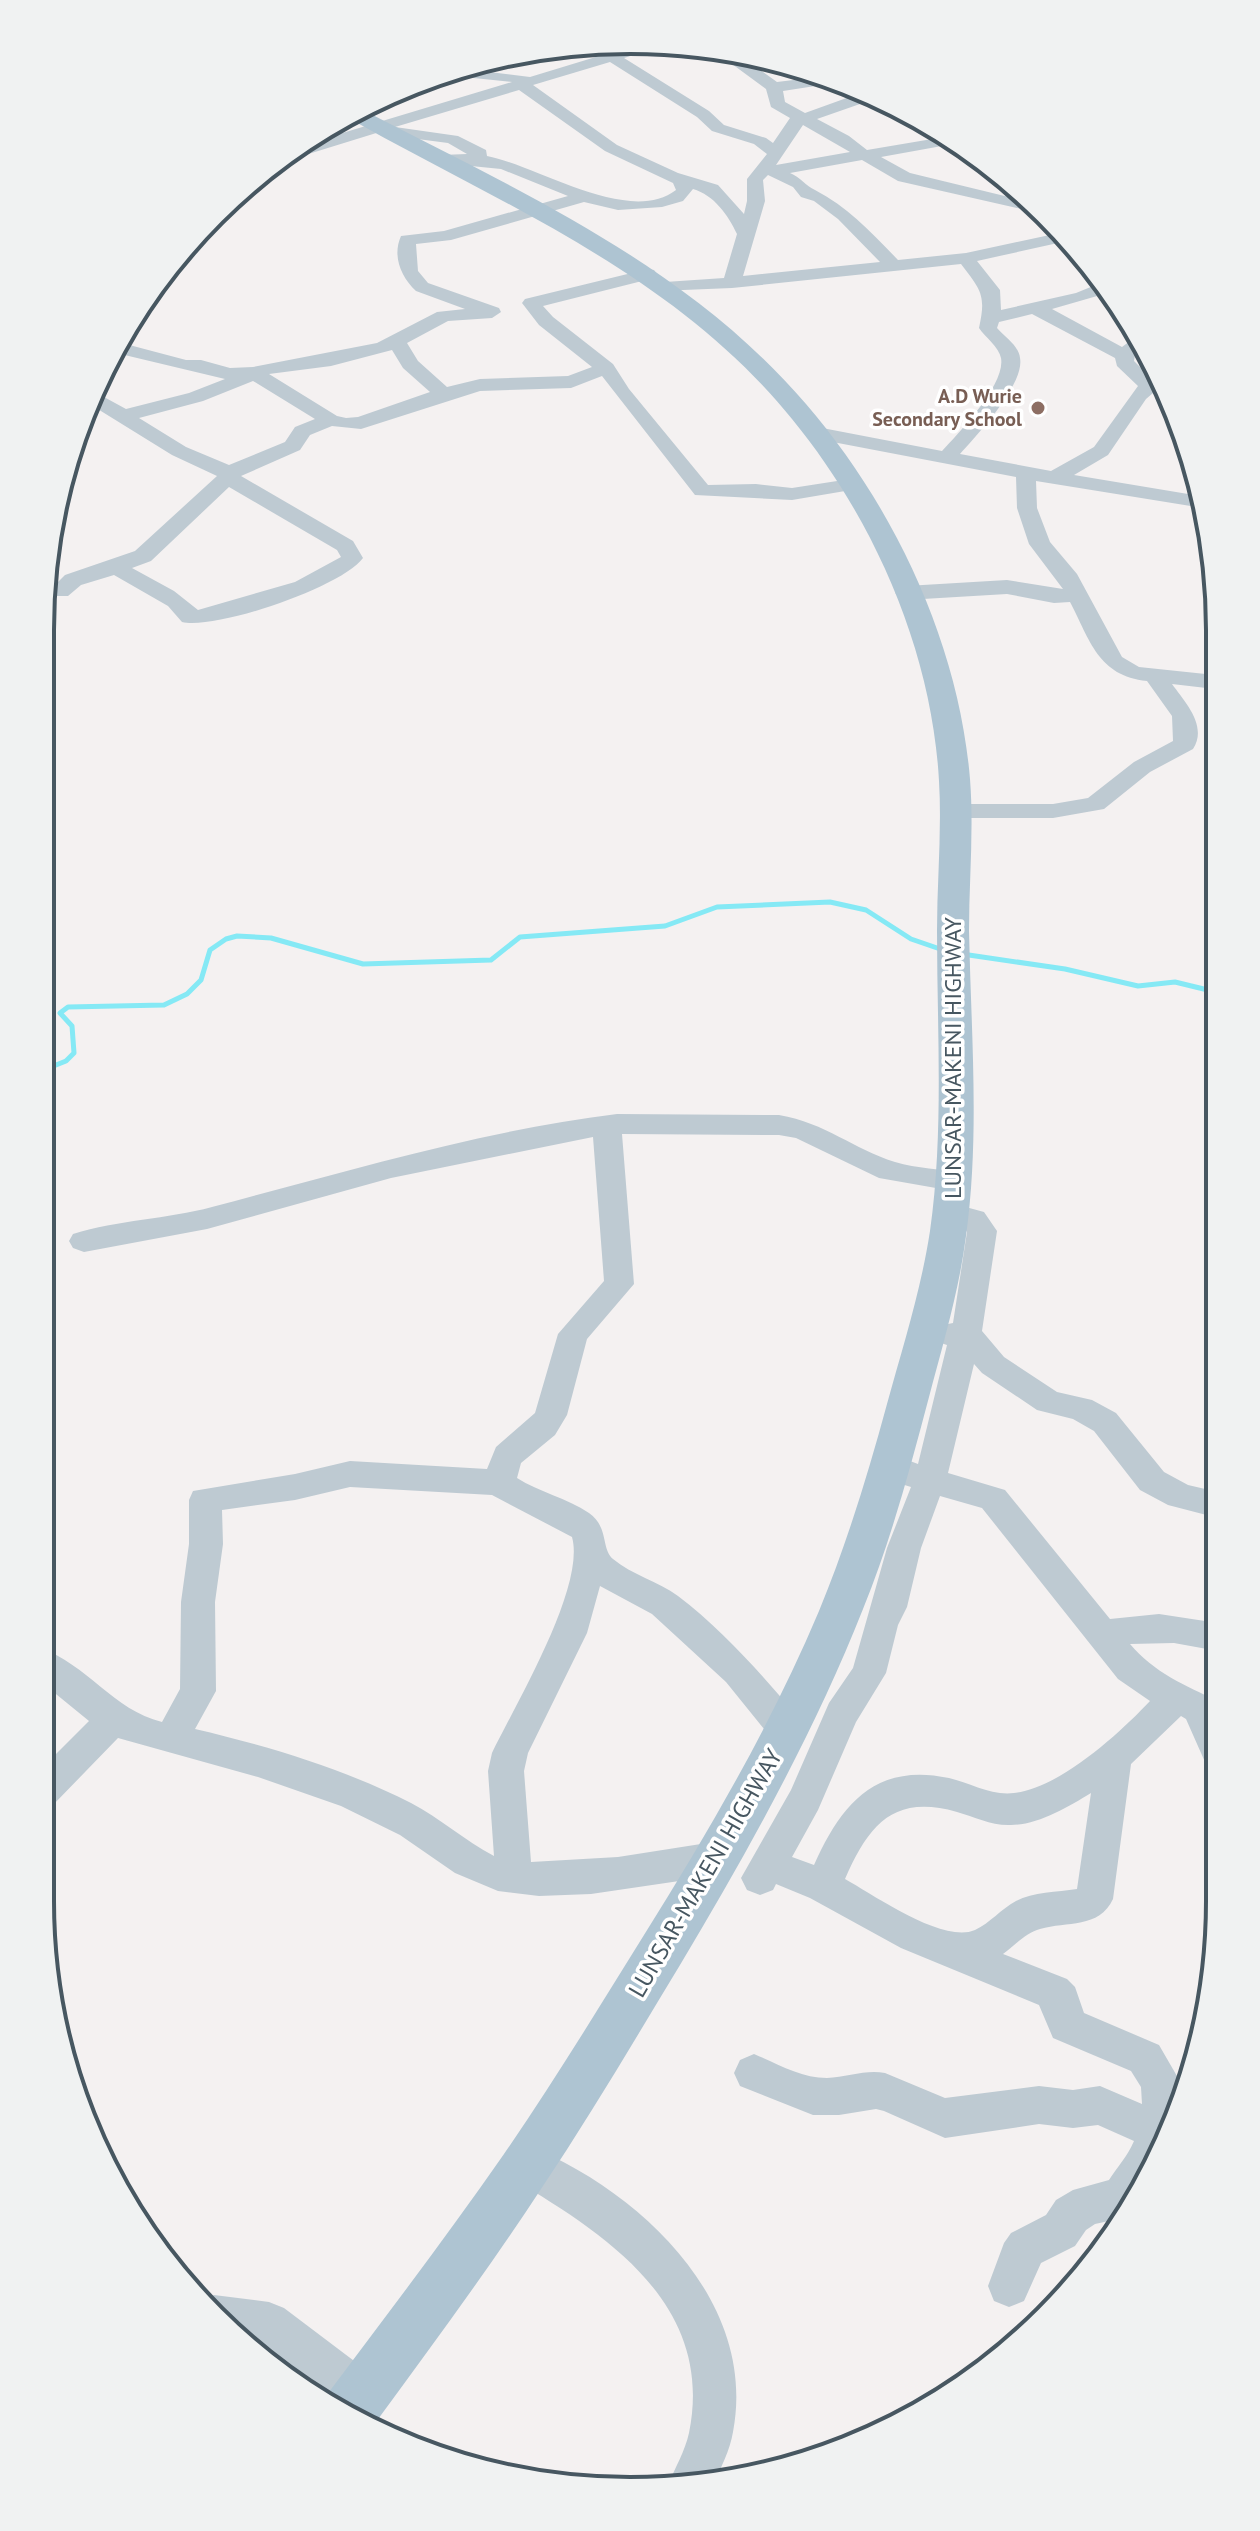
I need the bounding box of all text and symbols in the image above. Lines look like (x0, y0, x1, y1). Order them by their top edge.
place label: A.D Wurie Secondary School (872, 383, 1022, 432)
marker: A.D Wurie Secondary School (1029, 399, 1047, 417)
street label: LUNSAR-MAKENI HIGHWAY (937, 916, 968, 1199)
street label: LUNSAR-MAKENI HIGHWAY (621, 1743, 789, 2003)

